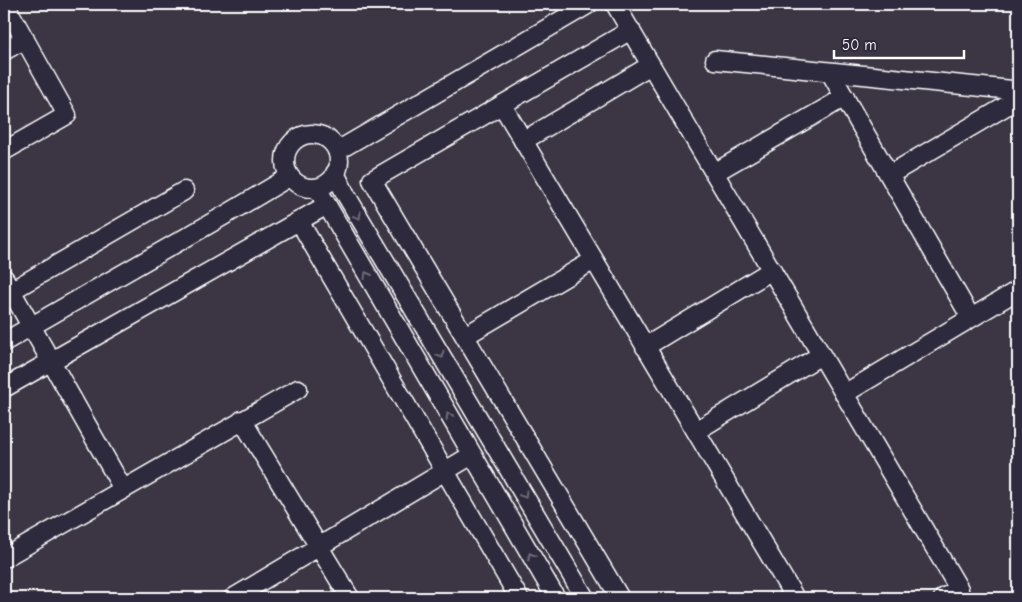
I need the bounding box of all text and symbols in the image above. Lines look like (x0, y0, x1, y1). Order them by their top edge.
scale bar (834, 28, 964, 60)
text: 50 m (842, 36, 877, 54)
one-way arrow (352, 210, 362, 219)
one-way arrow (364, 272, 374, 281)
one-way arrow (435, 350, 445, 359)
one-way arrow (446, 412, 456, 421)
one-way arrow (518, 490, 528, 499)
one-way arrow (527, 553, 537, 562)

